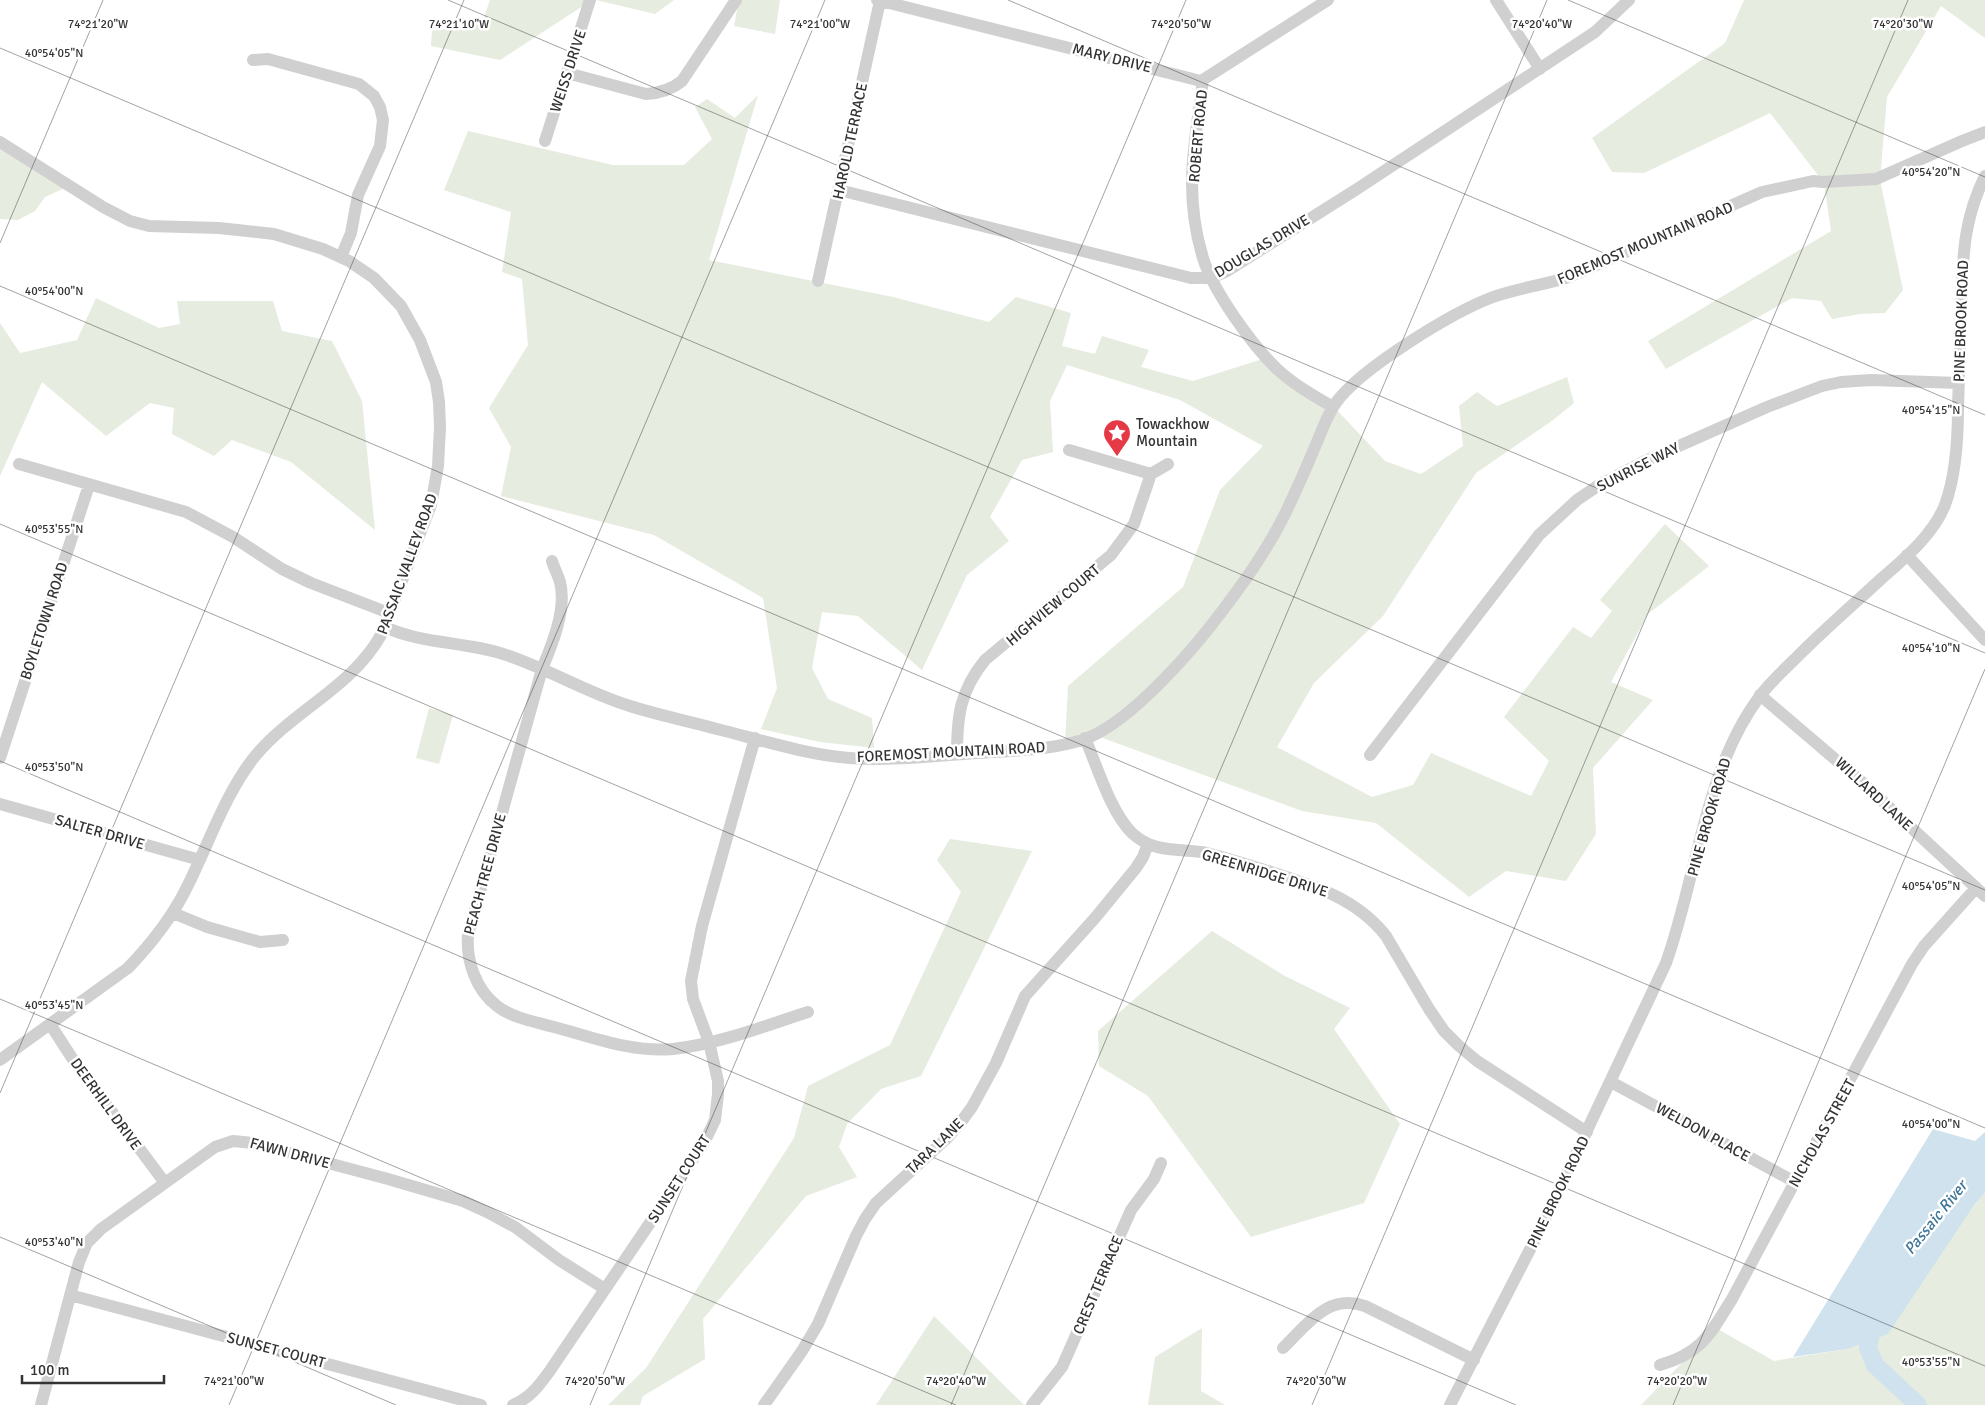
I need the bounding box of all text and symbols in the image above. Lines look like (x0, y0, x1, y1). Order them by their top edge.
text: 74°21'20"W (68, 17, 128, 32)
text: 74°21'10"W (429, 17, 489, 32)
text: 74°21'00"W (790, 17, 850, 32)
text: 74°20'50"W (1151, 17, 1211, 32)
text: 74°20'40"W (1512, 17, 1572, 32)
text: 74°20'30"W (1873, 17, 1933, 32)
street label: WEISS DRIVE (546, 27, 590, 115)
street label: MARY DRIVE (1071, 39, 1153, 77)
text: 40°54'05"N (25, 46, 83, 61)
street label: HAROLD TERRACE (829, 81, 871, 201)
street label: ROBERT ROAD (1185, 89, 1211, 183)
text: 40°54'20"N (1902, 165, 1960, 180)
street label: FOREMOST MOUNTAIN ROAD (1555, 198, 1735, 288)
street label: DOUGLAS DRIVE (1211, 211, 1313, 281)
street label: PINE BROOK ROAD (1950, 260, 1972, 382)
text: 40°54'00"N (25, 284, 83, 299)
text: 40°54'15"N (1902, 403, 1960, 418)
place label: Towackhow Mountain (1136, 415, 1209, 450)
place icon: Towackhow Mountain (1102, 418, 1132, 457)
street label: SUNRISE WAY (1594, 438, 1683, 496)
street label: PASSAIC VALLEY ROAD (373, 491, 441, 637)
text: 40°53'55"N (25, 522, 83, 537)
street label: BOYLETOWN ROAD (16, 560, 72, 682)
street label: HIGHVIEW COURT (1002, 560, 1104, 649)
text: 40°54'10"N (1902, 641, 1960, 656)
street label: FOREMOST MOUNTAIN ROAD (856, 738, 1046, 766)
street label: WILLARD LANE (1832, 754, 1916, 834)
street label: PINE BROOK ROAD (1684, 756, 1734, 878)
text: 40°53'50"N (25, 760, 83, 775)
street label: SALTER DRIVE (53, 811, 147, 853)
street label: PEACH TREE DRIVE (460, 811, 510, 937)
street label: GREENRIDGE DRIVE (1200, 845, 1330, 901)
text: 40°54'05"N (1902, 879, 1960, 894)
text: 40°53'45"N (25, 998, 83, 1013)
street label: DEERHILL DRIVE (67, 1055, 145, 1153)
street label: NICHOLAS STREET (1785, 1075, 1859, 1190)
street label: WELDON PLACE (1653, 1099, 1753, 1165)
street label: TARA LANE (903, 1114, 967, 1178)
text: 40°54'00"N (1902, 1117, 1960, 1132)
street label: SUNSET COURT (644, 1131, 714, 1226)
street label: PINE BROOK ROAD (1523, 1133, 1593, 1251)
street label: FAWN DRIVE (248, 1134, 332, 1172)
water label: Passaic River (1900, 1175, 1973, 1259)
street label: CREST TERRACE (1069, 1233, 1127, 1337)
text: 40°53'40"N (25, 1235, 83, 1250)
street label: SUNSET COURT (225, 1328, 328, 1372)
scale bar (22, 1352, 165, 1384)
text: 40°53'55"N (1902, 1355, 1960, 1370)
text: 100 m (30, 1361, 70, 1379)
text: 74°21'00"W (204, 1374, 264, 1389)
text: 74°20'50"W (565, 1374, 625, 1389)
text: 74°20'40"W (926, 1374, 986, 1389)
text: 74°20'30"W (1286, 1374, 1346, 1389)
text: 74°20'20"W (1647, 1374, 1707, 1389)

